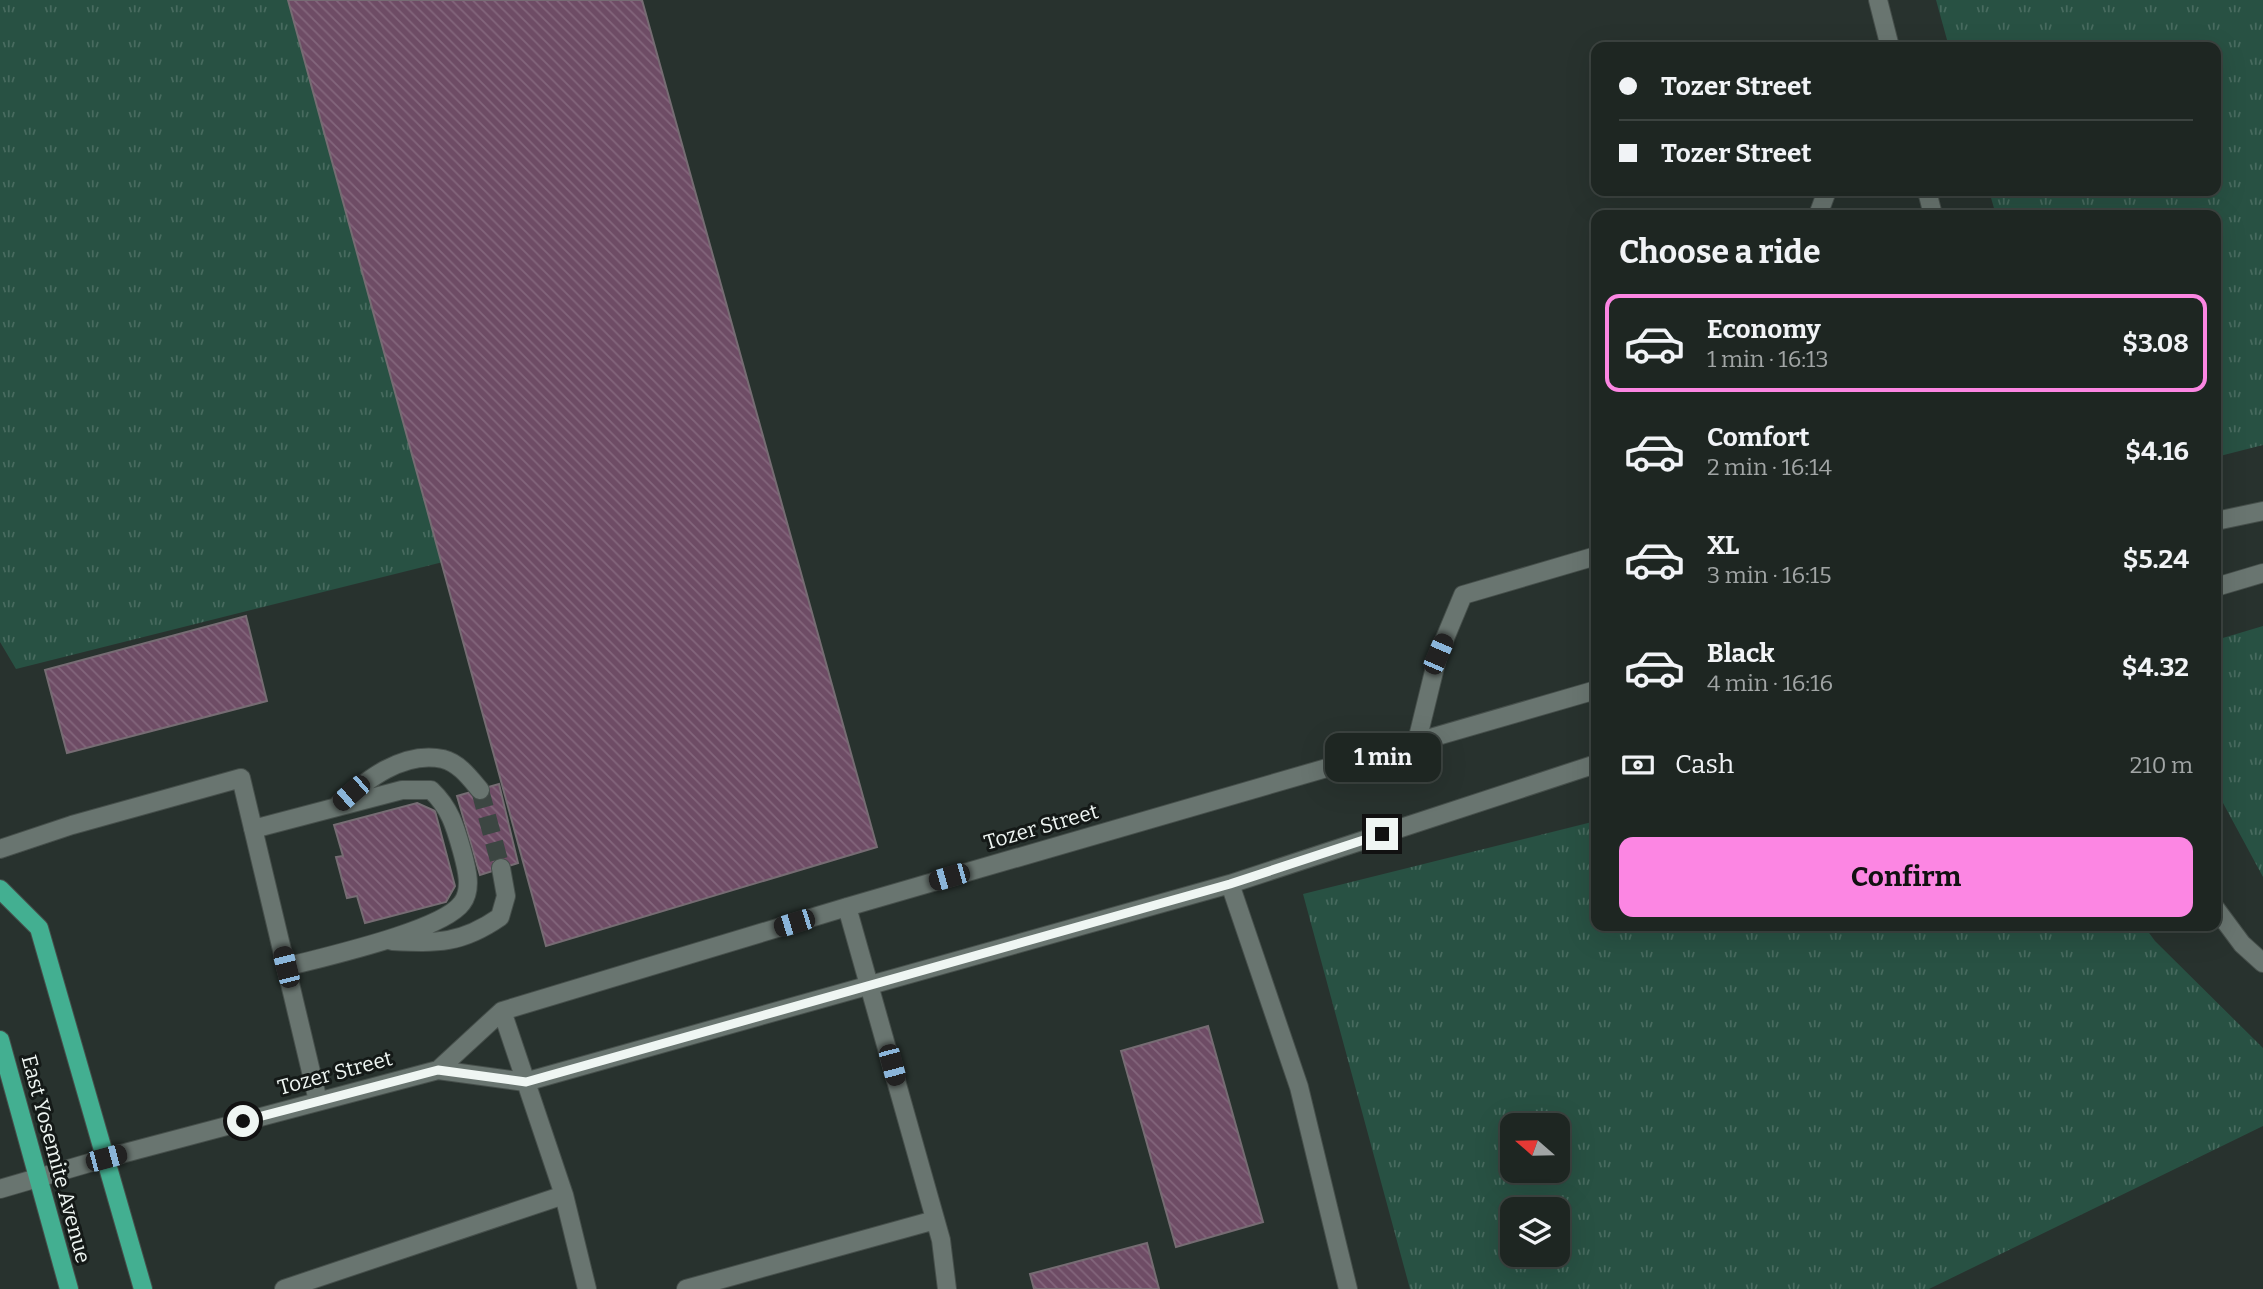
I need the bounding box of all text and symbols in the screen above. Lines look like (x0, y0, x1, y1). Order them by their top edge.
text: Tozer Street (1661, 71, 1811, 102)
text: Tozer Street (1661, 138, 1811, 169)
text: Choose a ride (1619, 233, 1820, 271)
icon: car (1623, 312, 1686, 375)
text: Economy (1707, 314, 1821, 345)
text: $3.08 (2122, 328, 2189, 359)
text: 1 min · 16:13 (1707, 345, 1829, 373)
icon: car (1623, 420, 1686, 483)
text: Comfort (1707, 422, 1810, 453)
text: $4.16 (2125, 436, 2189, 467)
text: 2 min · 16:14 (1707, 453, 1832, 481)
icon: car (1623, 528, 1686, 591)
text: XL (1707, 530, 1739, 561)
text: $5.24 (2123, 544, 2189, 575)
text: 3 min · 16:15 (1707, 561, 1831, 589)
car (1421, 631, 1456, 677)
icon: car (1623, 636, 1686, 699)
text: Black (1707, 638, 1775, 669)
text: $4.32 (2122, 652, 2189, 683)
text: 4 min · 16:16 (1707, 669, 1833, 697)
callout: 1 min (1324, 732, 1440, 782)
text: 1 min (1354, 743, 1412, 771)
icon: cash (1619, 746, 1657, 784)
text: Cash (1675, 749, 1734, 780)
text: 210 m (2130, 751, 2193, 779)
car (329, 771, 374, 815)
street label: Tozer Street (981, 798, 1102, 856)
route end (1366, 818, 1398, 850)
button: Confirm (1619, 837, 2193, 917)
car (926, 861, 973, 893)
car (771, 907, 818, 939)
car (271, 944, 302, 990)
car (877, 1042, 908, 1088)
street label: Tozer Street (275, 1045, 396, 1101)
street label: East Yosemite Avenue (16, 1052, 96, 1266)
route start (227, 1105, 259, 1137)
north arrow (1500, 1113, 1570, 1183)
map controls (1500, 1113, 1570, 1267)
car (83, 1142, 130, 1174)
button: layers (1500, 1197, 1570, 1267)

